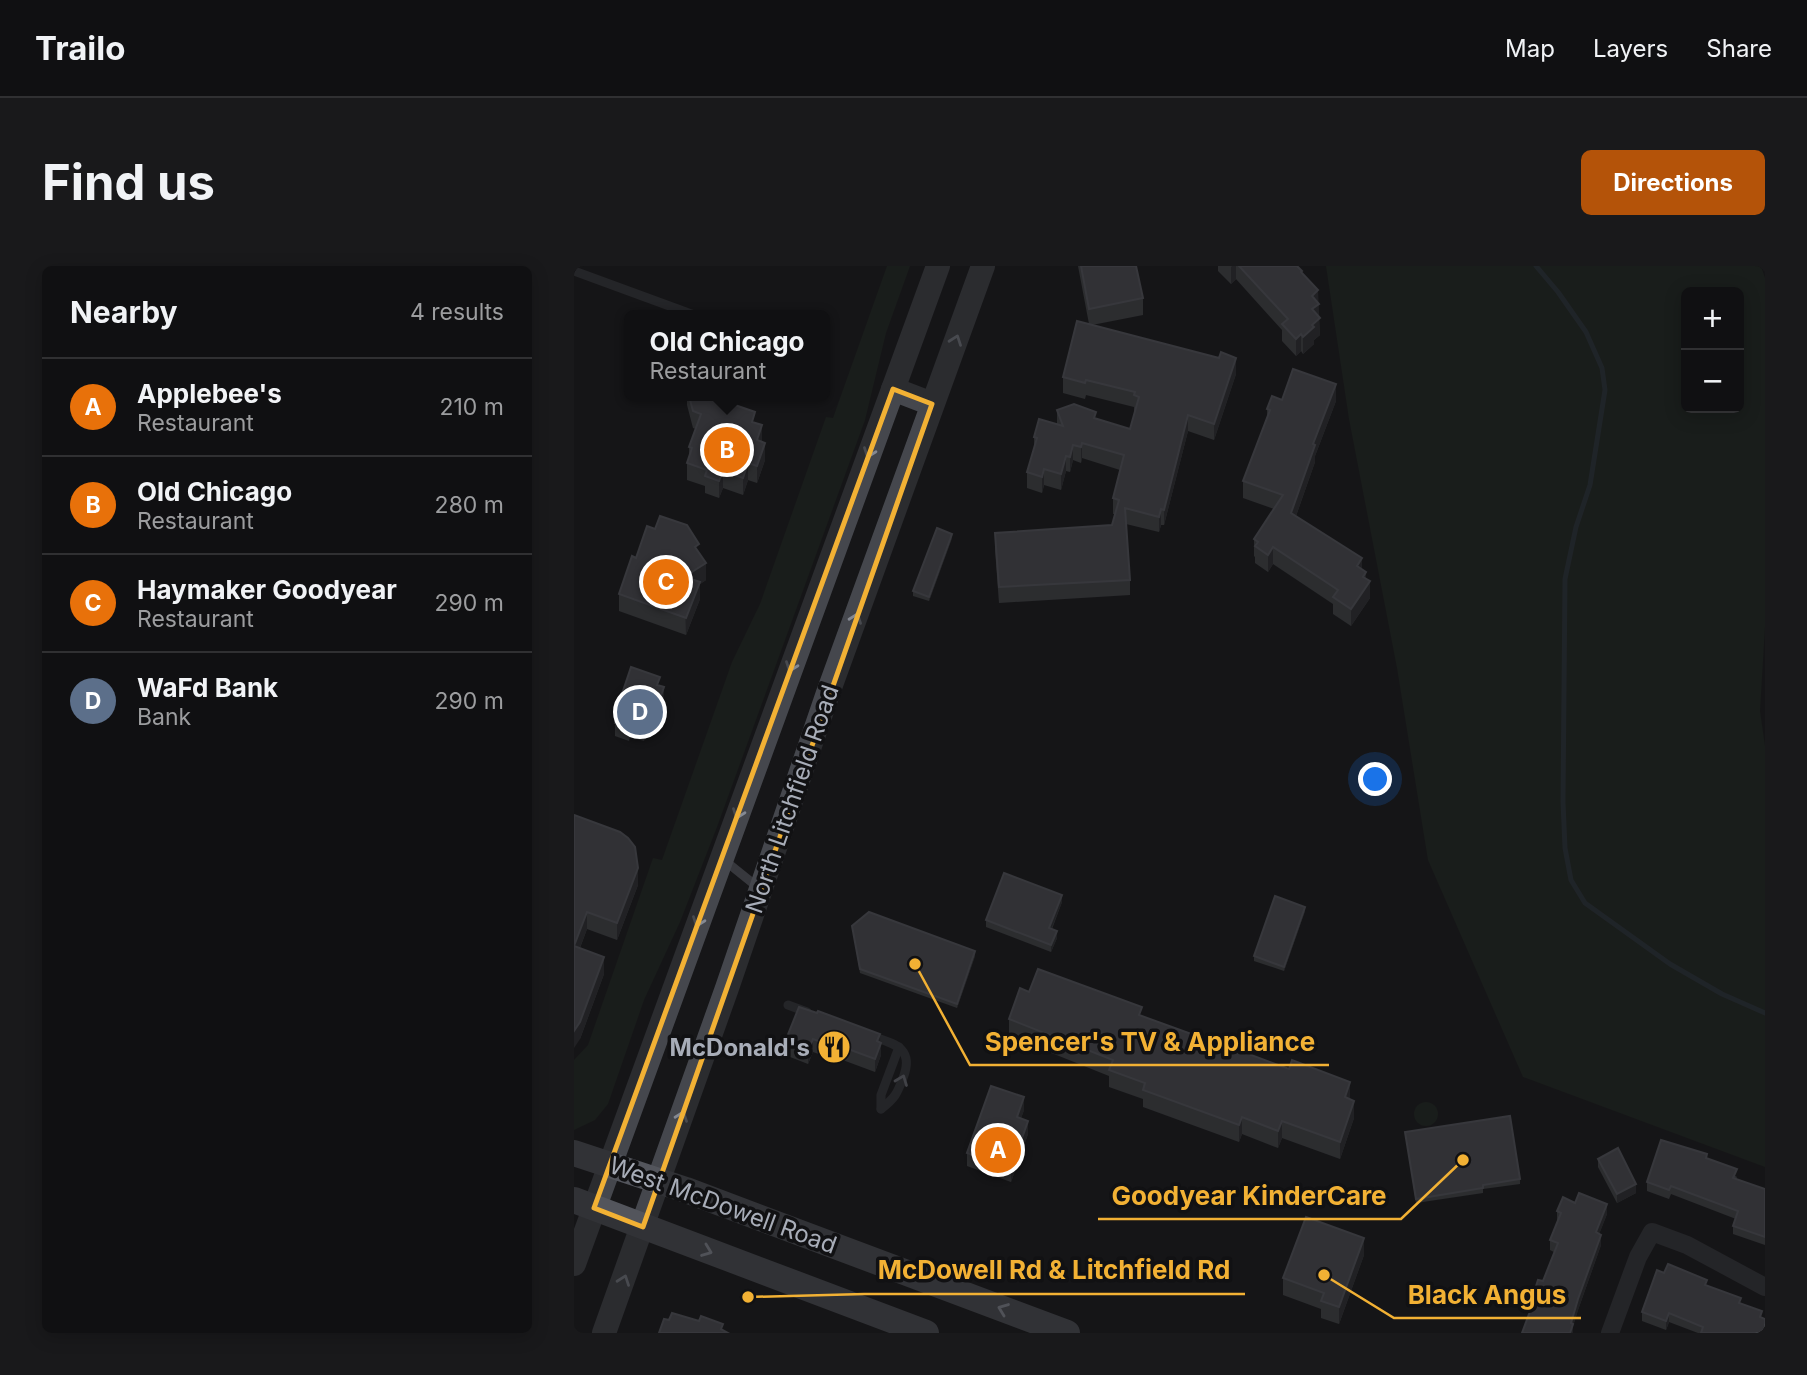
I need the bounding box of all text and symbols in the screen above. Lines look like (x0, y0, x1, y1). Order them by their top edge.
text: Trailo (35, 28, 125, 68)
text: Map (1505, 34, 1555, 63)
text: Layers (1593, 34, 1668, 63)
text: Share (1706, 34, 1772, 63)
button: Directions (1581, 150, 1765, 215)
text: Find us (42, 153, 215, 212)
map controls (1681, 287, 1744, 413)
button: + (1681, 287, 1744, 350)
text: Nearby (70, 294, 178, 330)
text: 4 results (410, 298, 504, 326)
popup (624, 310, 830, 401)
text: Old Chicago (649, 326, 805, 357)
one-way arrow (948, 334, 962, 346)
button: − (1681, 350, 1744, 413)
text: Restaurant (649, 357, 766, 385)
text: Applebee's (137, 378, 282, 409)
text: A (84, 393, 102, 421)
text: 210 m (439, 393, 504, 421)
text: Restaurant (137, 409, 254, 437)
pin: B (704, 424, 750, 476)
one-way arrow (863, 446, 877, 459)
text: Old Chicago (137, 476, 292, 507)
text: B (85, 491, 101, 519)
text: 280 m (435, 491, 504, 519)
text: Restaurant (137, 507, 254, 535)
pin: C (643, 556, 689, 608)
text: Haymaker Goodyear (137, 574, 397, 605)
text: C (84, 589, 102, 617)
text: 290 m (435, 589, 504, 617)
text: Restaurant (137, 605, 254, 633)
one-way arrow (847, 612, 861, 624)
one-way arrow (785, 660, 799, 672)
text: WaFd Bank (137, 672, 278, 703)
street label: North Litchfield Road (739, 681, 845, 917)
pin: D (617, 686, 663, 738)
text: D (85, 687, 101, 715)
text: 290 m (435, 687, 504, 715)
text: Bank (137, 703, 191, 731)
your location (1358, 762, 1392, 796)
one-way arrow (732, 807, 746, 819)
one-way arrow (692, 915, 706, 927)
callout: Spencer's TV & Appliance (970, 1018, 1329, 1065)
text: Spencer's TV & Appliance (985, 1026, 1315, 1057)
restaurant icon: McDonald's (815, 1028, 853, 1066)
place label: McDonald's (670, 1033, 810, 1062)
one-way arrow (894, 1075, 908, 1087)
one-way arrow (674, 1110, 688, 1122)
pin: A (975, 1124, 1021, 1176)
street label: West McDowell Road (605, 1150, 841, 1260)
callout: Goodyear KinderCare (1098, 1172, 1401, 1219)
text: Goodyear KinderCare (1111, 1180, 1387, 1211)
one-way arrow (700, 1243, 712, 1257)
callout: McDowell Rd & Litchfield Rd (864, 1247, 1245, 1294)
text: McDowell Rd & Litchfield Rd (878, 1254, 1230, 1285)
callout: Black Angus (1394, 1271, 1581, 1318)
one-way arrow (616, 1275, 630, 1287)
text: Black Angus (1408, 1279, 1566, 1310)
one-way arrow (998, 1303, 1010, 1317)

